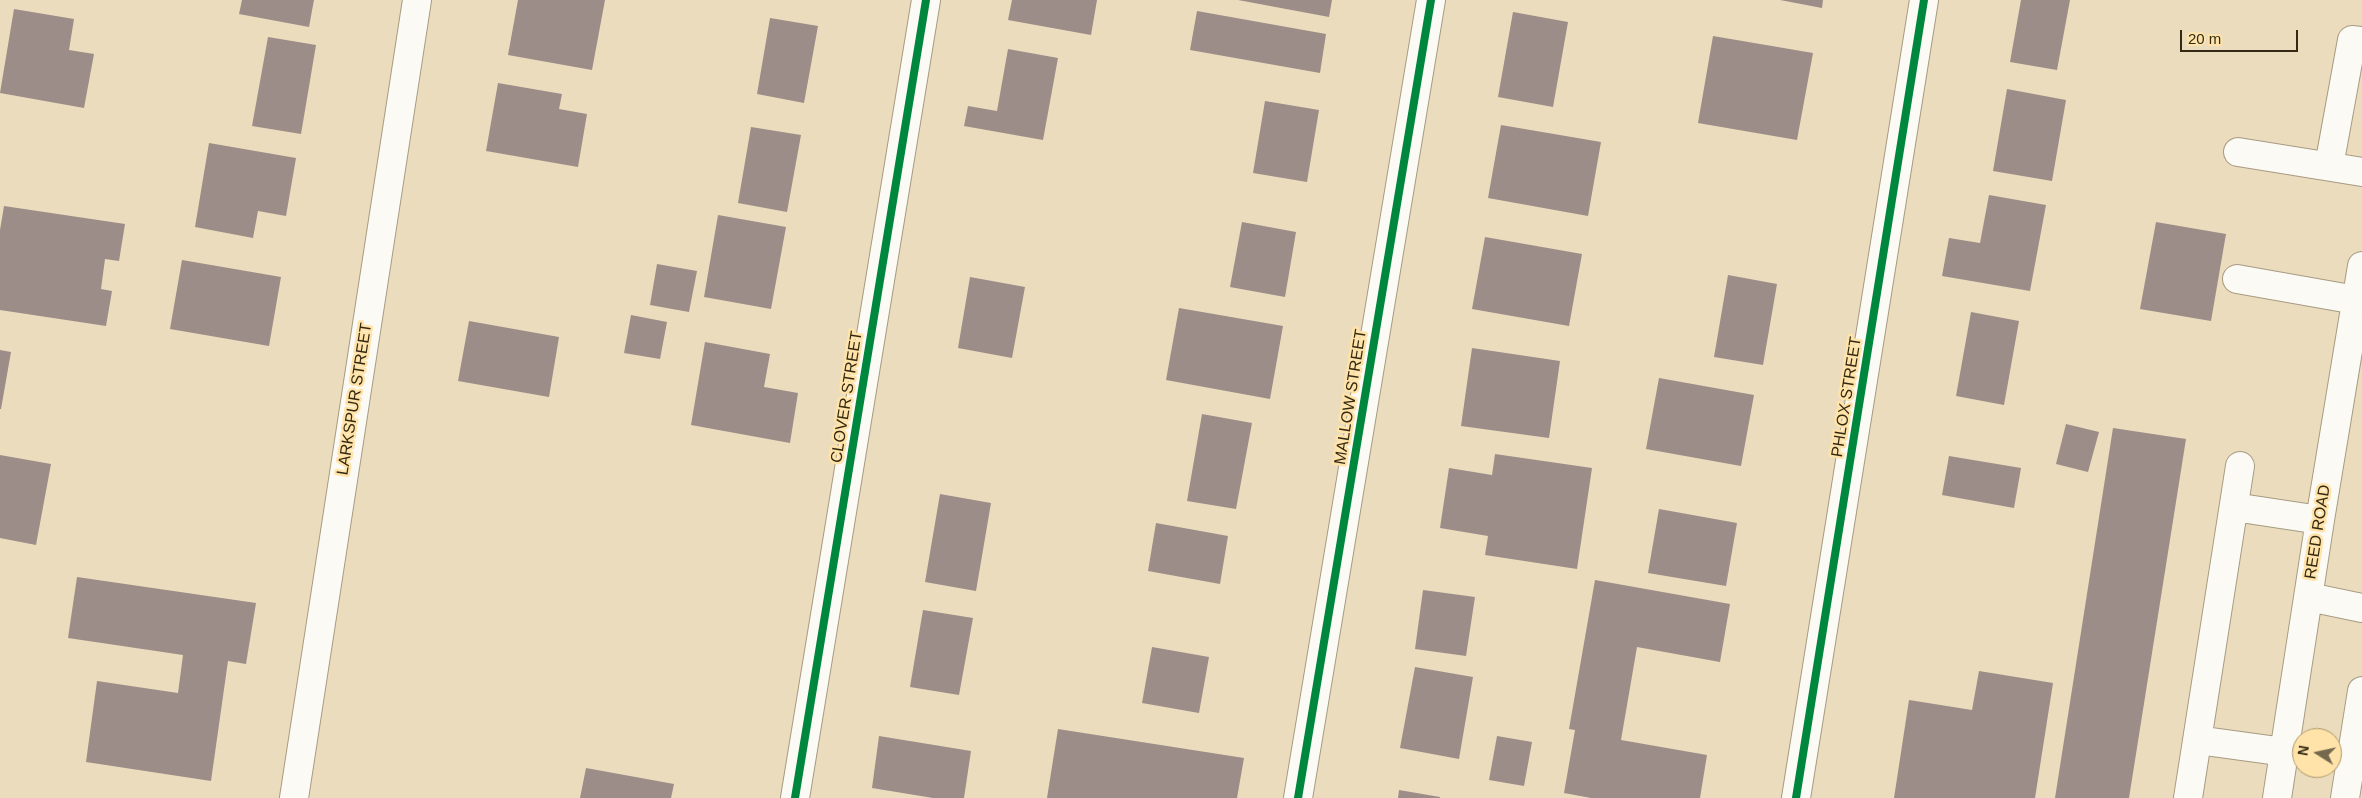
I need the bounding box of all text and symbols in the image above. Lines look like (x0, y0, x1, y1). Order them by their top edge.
scale bar (2182, 20, 2300, 52)
text: 20 m (2188, 30, 2221, 47)
street label: LARKSPUR STREET (333, 322, 377, 476)
street label: MALLOW STREET (1331, 328, 1371, 466)
street label: CLOVER STREET (827, 330, 867, 464)
street label: PHLOX STREET (1828, 335, 1866, 459)
street label: REED ROAD (2301, 484, 2335, 580)
north arrow (2292, 728, 2342, 778)
text: N (2294, 744, 2312, 757)

